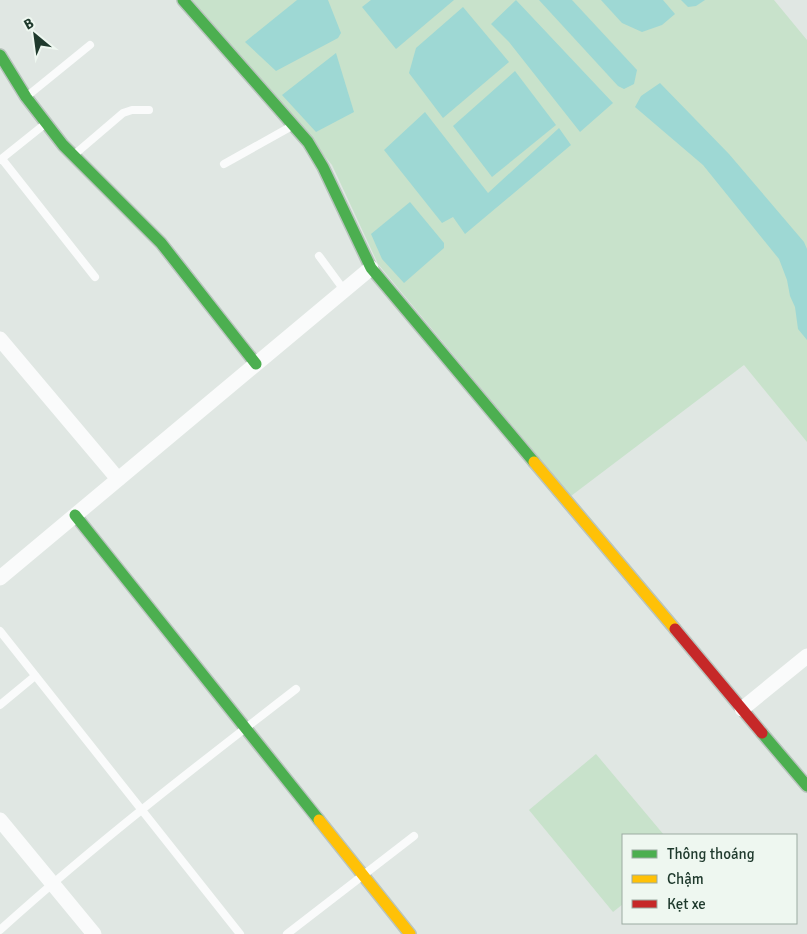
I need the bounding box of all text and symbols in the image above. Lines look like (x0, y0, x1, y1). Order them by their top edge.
north arrow (10, 10, 60, 60)
text: B (21, 14, 37, 34)
legend (622, 834, 797, 924)
text: Thông thoáng (667, 845, 755, 863)
text: Chậm (667, 870, 704, 888)
text: Kẹt xe (667, 895, 706, 913)

